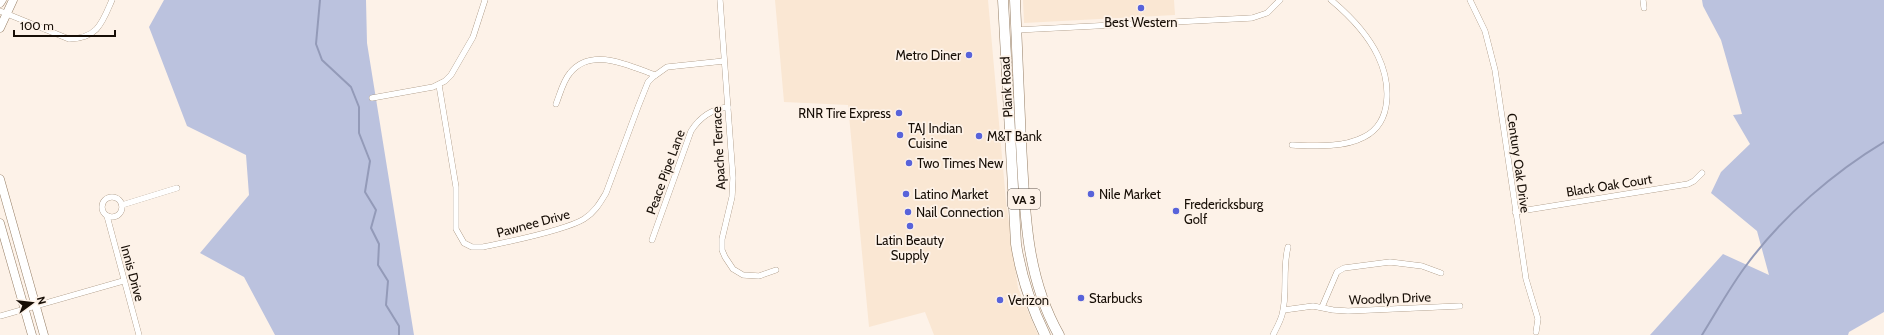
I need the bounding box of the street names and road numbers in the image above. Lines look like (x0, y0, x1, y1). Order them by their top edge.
street label: Plank Road (996, 56, 1016, 118)
street label: Apache Terrace (708, 106, 728, 190)
street label: Century Oak Drive (1504, 112, 1534, 214)
street label: Peace Pipe Lane (642, 127, 688, 217)
street label: Black Oak Court (1565, 170, 1654, 200)
road number: VA 3 (1008, 189, 1040, 209)
street label: Pawnee Drive (495, 205, 572, 240)
street label: Innis Drive (118, 243, 148, 303)
street label: Woodlyn Drive (1349, 289, 1432, 307)

